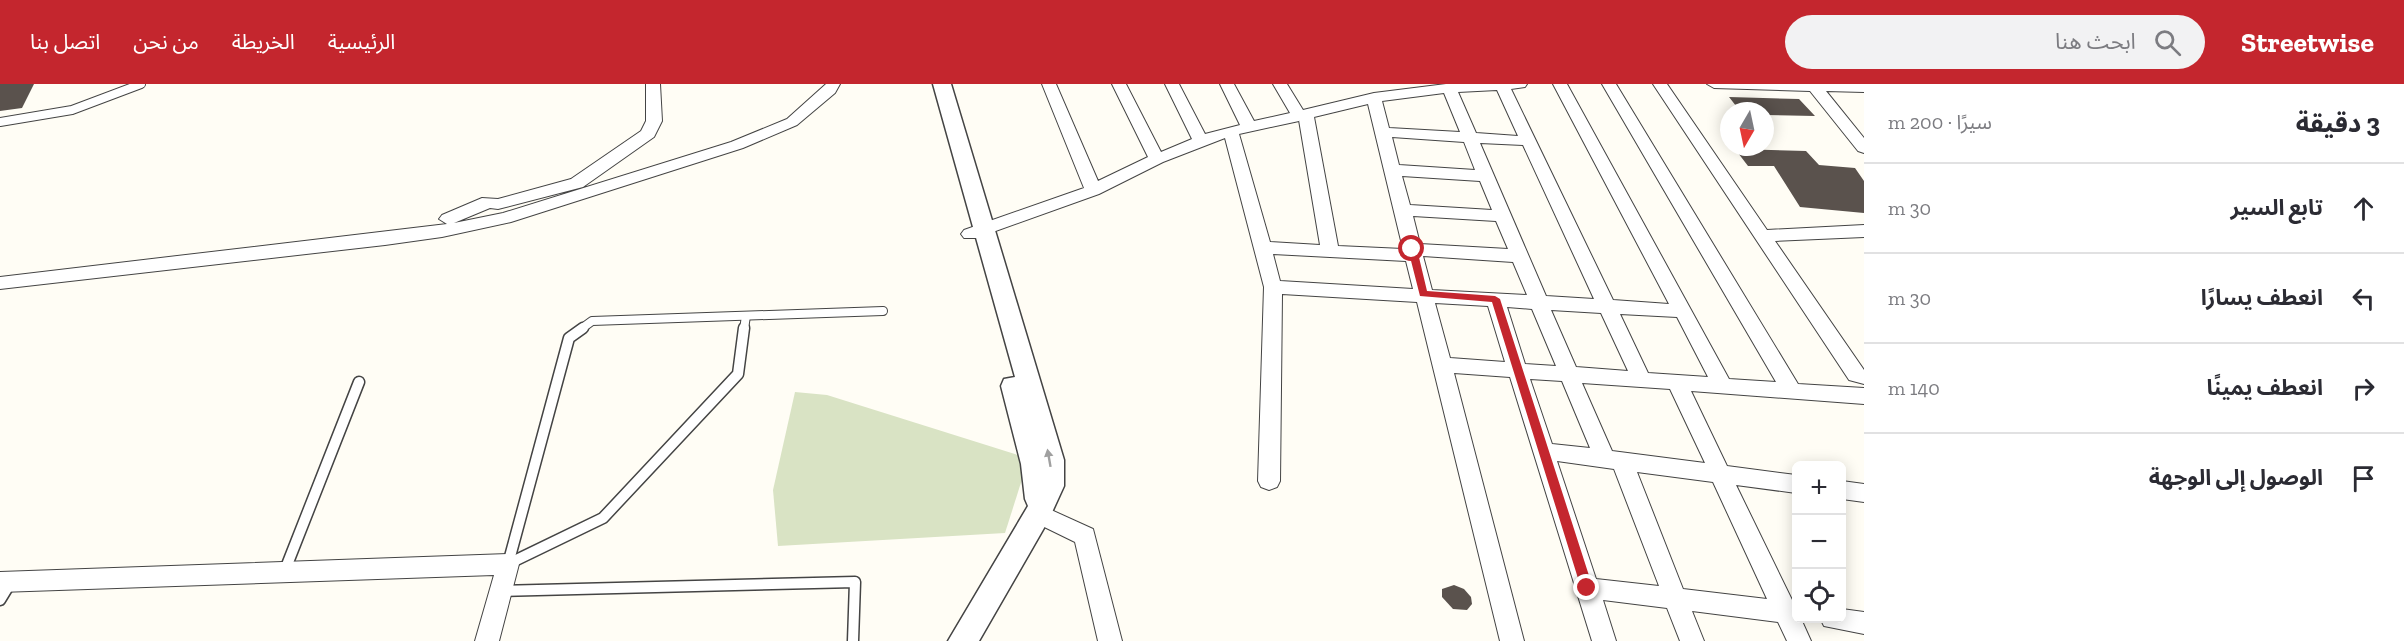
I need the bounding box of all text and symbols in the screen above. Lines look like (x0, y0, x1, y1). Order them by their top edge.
search box (1785, 15, 2205, 69)
icon: search (2151, 26, 2184, 59)
text: Streetwise (2241, 26, 2374, 59)
text: ابحث هنا (2055, 28, 2136, 55)
text: اتصل بنا (30, 29, 100, 54)
text: من نحن (133, 29, 199, 54)
text: الخريطة (232, 29, 295, 54)
text: الرئيسية (328, 29, 395, 54)
north arrow (1720, 102, 1774, 156)
text: 3 دقيقة (2296, 107, 2380, 139)
text: سيرًا · 200 m (1888, 110, 1992, 134)
icon: ahead (2347, 192, 2380, 225)
text: تابع السير (2231, 194, 2323, 221)
text: 30 m (1888, 196, 1931, 220)
route start (1398, 235, 1424, 261)
icon: left (2347, 282, 2380, 315)
text: انعطف يسارًا (2201, 284, 2323, 311)
text: 30 m (1888, 286, 1931, 310)
icon: right (2347, 372, 2380, 405)
text: انعطف يمينًا (2206, 374, 2323, 401)
text: 140 m (1888, 376, 1940, 400)
one-way arrow (1044, 448, 1053, 467)
map controls (1792, 461, 1846, 623)
button: + (1792, 461, 1846, 515)
icon: arrive (2347, 462, 2380, 495)
text: الوصول إلى الوجهة (2149, 464, 2323, 491)
button: − (1792, 515, 1846, 569)
button: locate (1792, 569, 1846, 623)
route end (1573, 574, 1599, 600)

